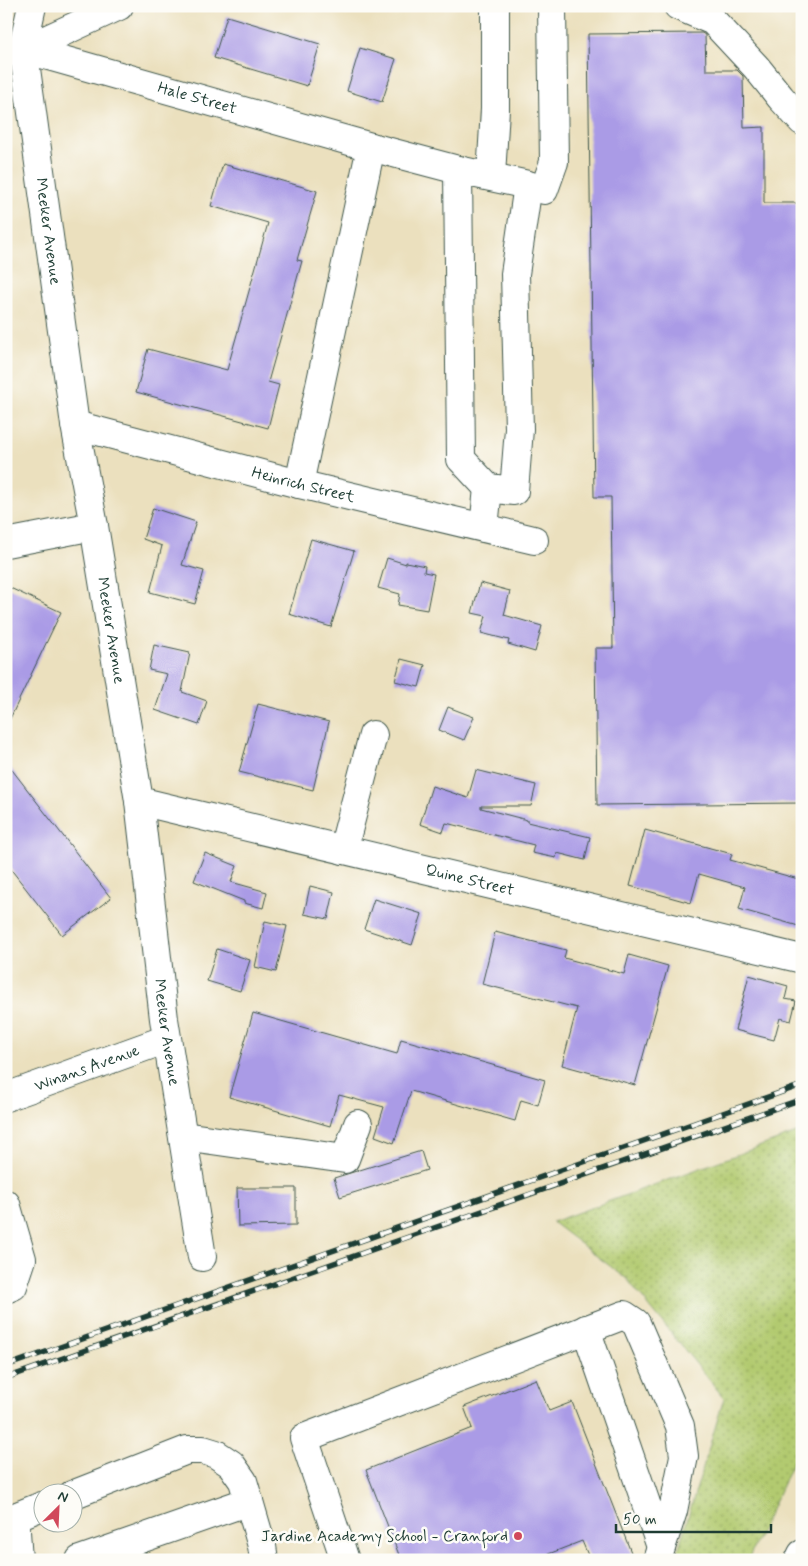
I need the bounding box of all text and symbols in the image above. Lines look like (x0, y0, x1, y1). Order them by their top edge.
street label: Hale Street (155, 77, 240, 119)
street label: Meeker Avenue (31, 177, 66, 286)
street label: Heinrich Street (249, 461, 358, 508)
street label: Meeker Avenue (92, 575, 130, 685)
street label: Quine Street (423, 859, 517, 901)
street label: Meeker Avenue (149, 978, 185, 1087)
street label: Winans Avenue (32, 1039, 143, 1096)
north arrow (32, 1484, 82, 1534)
text: N (55, 1487, 71, 1507)
scale bar (616, 1501, 770, 1533)
text: 50 m (623, 1510, 657, 1530)
place label: Jardine Academy School - Cranford (261, 1526, 508, 1549)
marker: Jardine Academy School - Cranford (512, 1530, 524, 1542)

